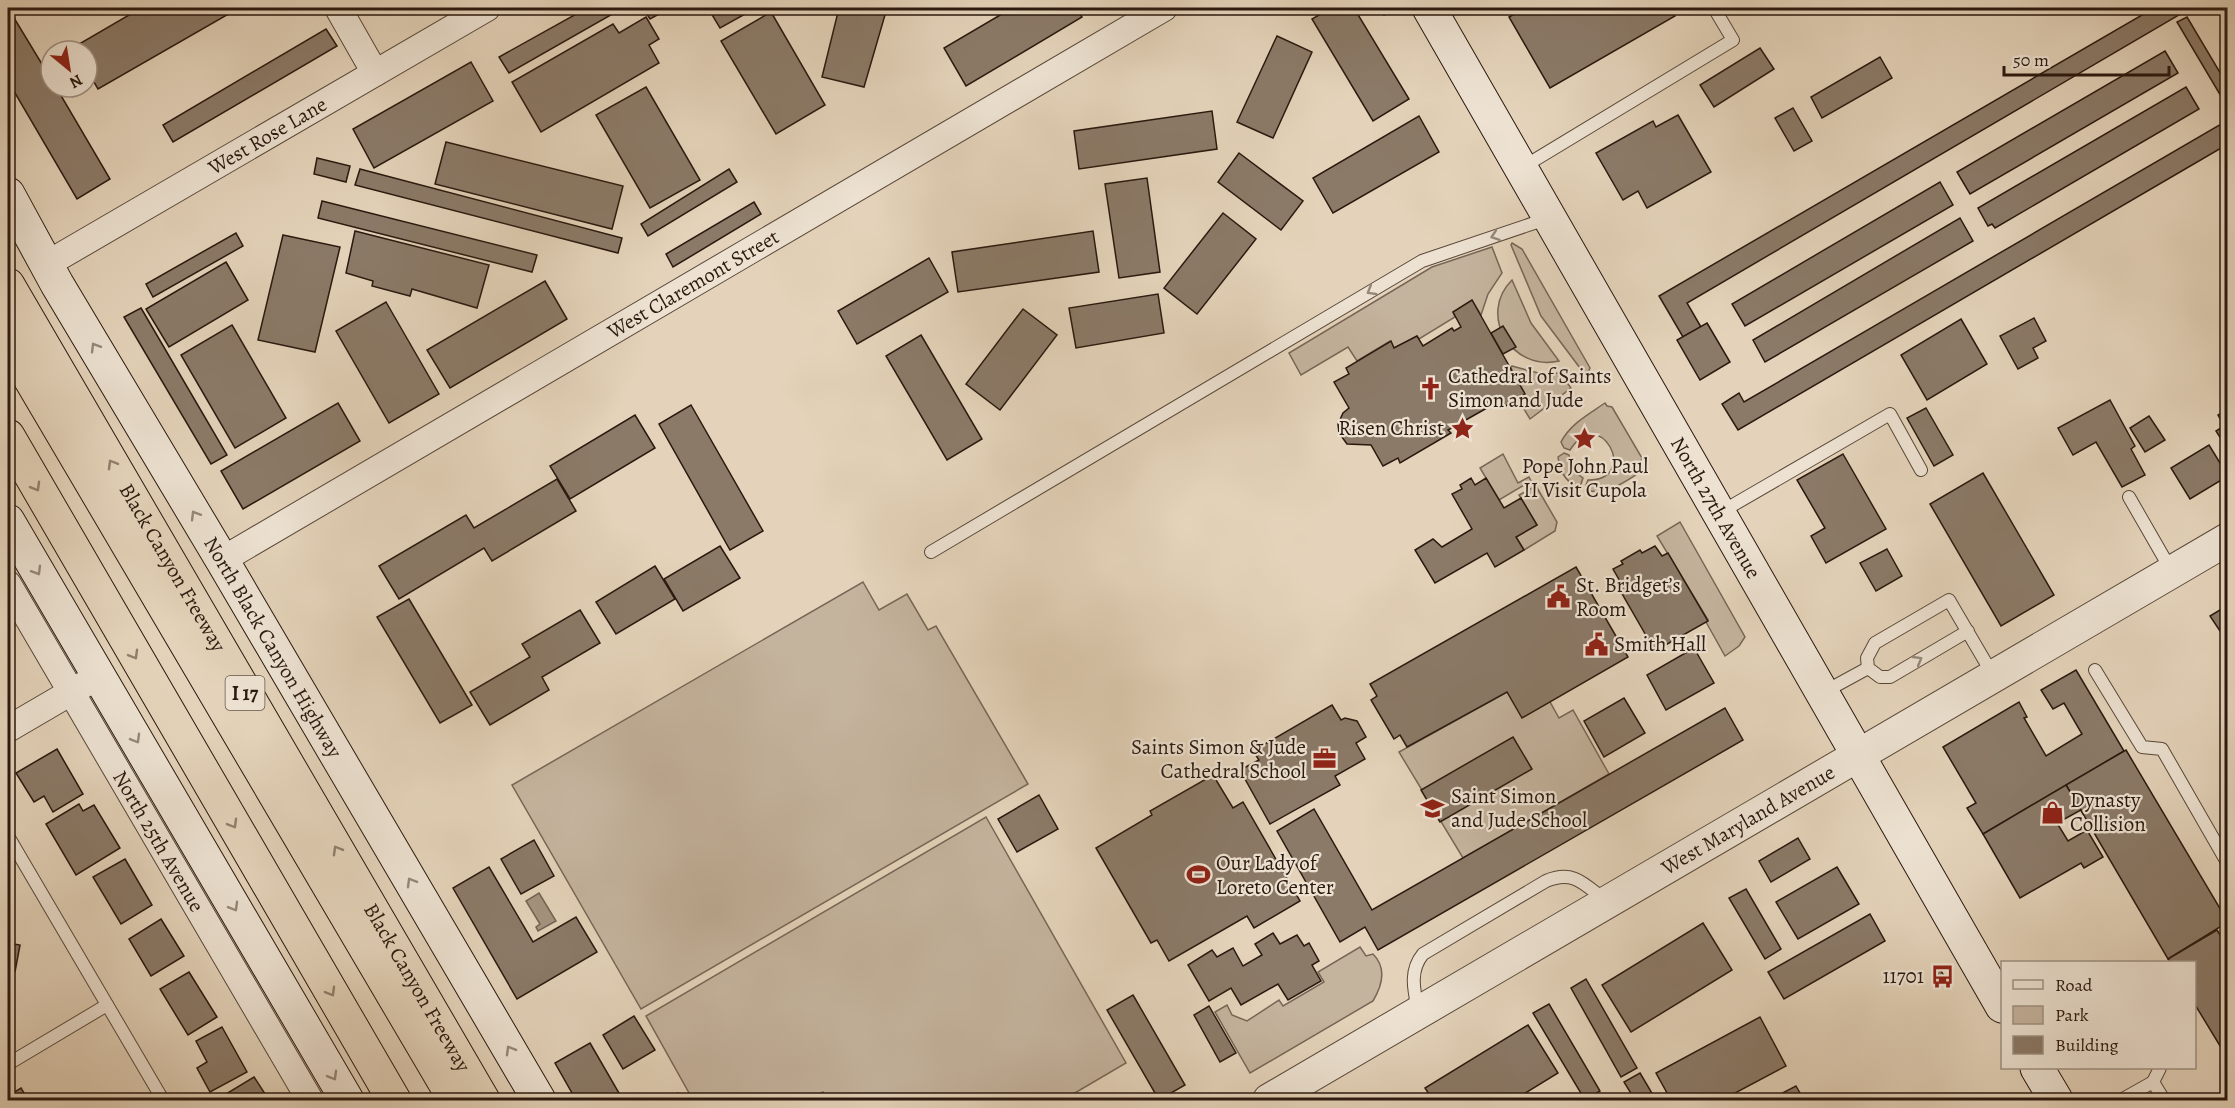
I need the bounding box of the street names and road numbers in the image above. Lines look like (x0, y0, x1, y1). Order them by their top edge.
street label: West Rose Lane (202, 90, 332, 182)
street label: West Claremont Street (601, 223, 784, 346)
street label: North 27th Avenue (1664, 431, 1768, 584)
street label: Black Canyon Freeway (113, 478, 233, 657)
street label: North Black Canyon Highway (197, 531, 349, 763)
road number: I 17 (226, 676, 264, 710)
street label: West Maryland Avenue (1655, 758, 1840, 882)
street label: North 25th Avenue (106, 765, 211, 917)
street label: Black Canyon Freeway (357, 898, 478, 1077)

